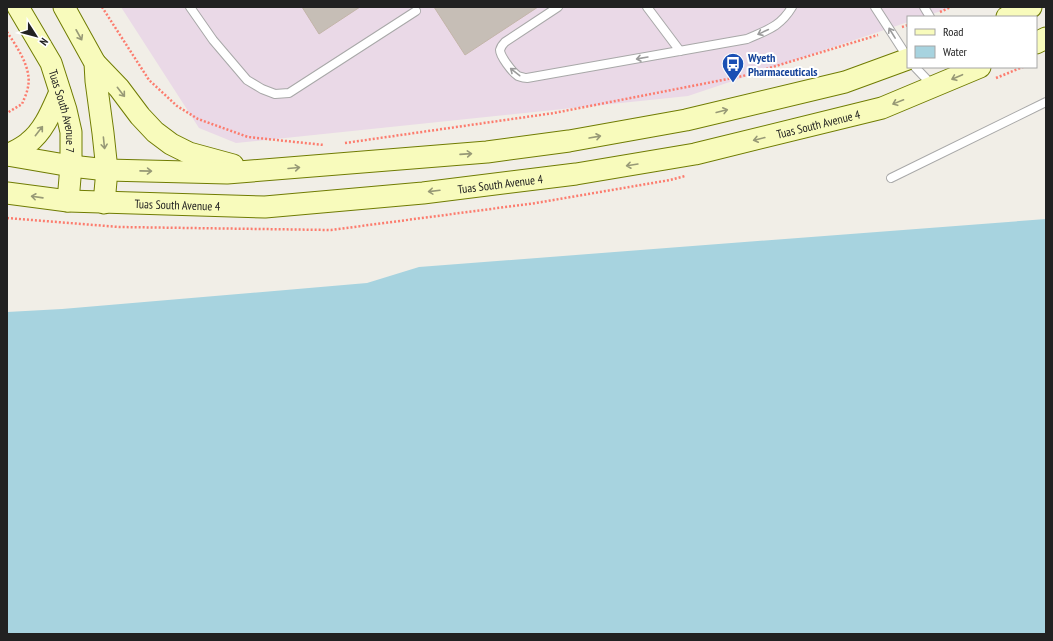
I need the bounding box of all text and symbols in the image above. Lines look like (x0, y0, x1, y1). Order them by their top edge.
north arrow (16, 16, 56, 56)
legend (907, 16, 1037, 68)
text: Road (943, 24, 963, 39)
one-way arrow (887, 27, 895, 39)
one-way arrow (76, 29, 84, 41)
one-way arrow (758, 29, 770, 36)
text: N (37, 35, 52, 48)
text: Water (943, 44, 968, 59)
place label: Wyeth Pharmaceuticals (747, 50, 818, 79)
bus stop icon: Wyeth Pharmaceuticals (720, 51, 746, 84)
one-way arrow (636, 54, 649, 62)
street label: Tuas South Avenue 7 (46, 68, 79, 153)
one-way arrow (510, 68, 521, 77)
one-way arrow (951, 74, 963, 81)
one-way arrow (117, 86, 126, 97)
one-way arrow (892, 98, 904, 106)
street label: Tuas South Avenue 4 (775, 106, 862, 141)
one-way arrow (715, 107, 728, 115)
one-way arrow (34, 126, 43, 137)
one-way arrow (588, 132, 601, 140)
one-way arrow (753, 135, 766, 143)
one-way arrow (101, 136, 108, 149)
one-way arrow (459, 150, 472, 157)
one-way arrow (626, 161, 639, 169)
one-way arrow (287, 164, 300, 171)
one-way arrow (139, 167, 152, 175)
street label: Tuas South Avenue 4 (457, 171, 544, 196)
one-way arrow (427, 188, 440, 195)
one-way arrow (31, 193, 44, 201)
street label: Tuas South Avenue 4 (134, 196, 221, 213)

